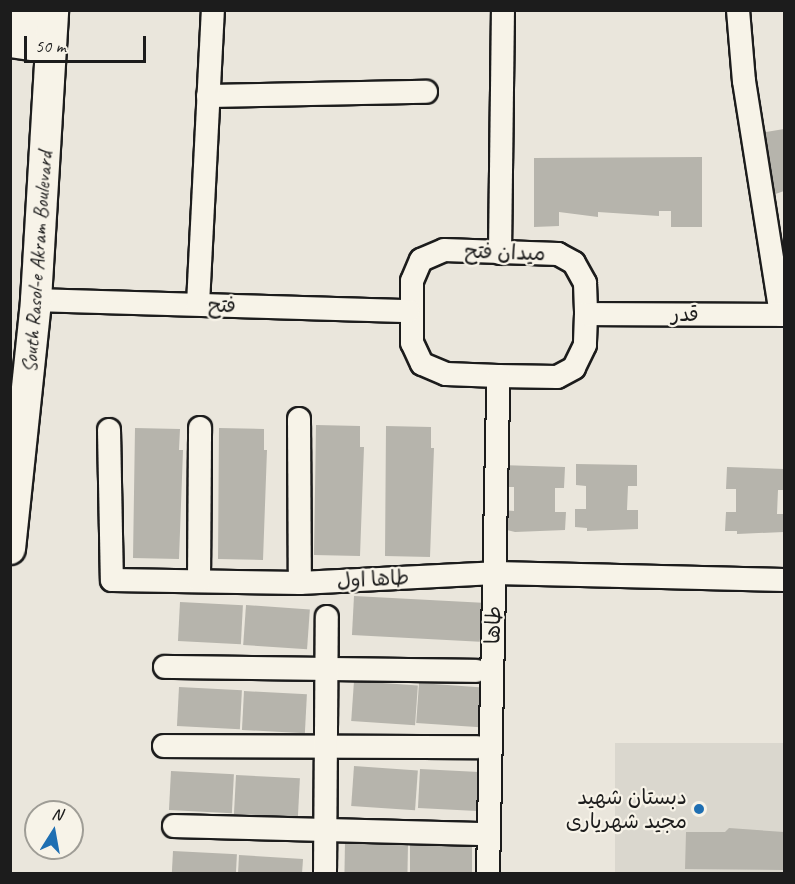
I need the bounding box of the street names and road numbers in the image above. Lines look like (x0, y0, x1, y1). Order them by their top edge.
street label: South Rasol-e Akram Boulevard (17, 149, 57, 375)
street label: میدان فتح (464, 238, 546, 266)
street label: فتح (208, 292, 236, 318)
street label: قدر (671, 301, 699, 327)
street label: طاها اول (336, 565, 410, 593)
street label: طاها (480, 605, 506, 645)

